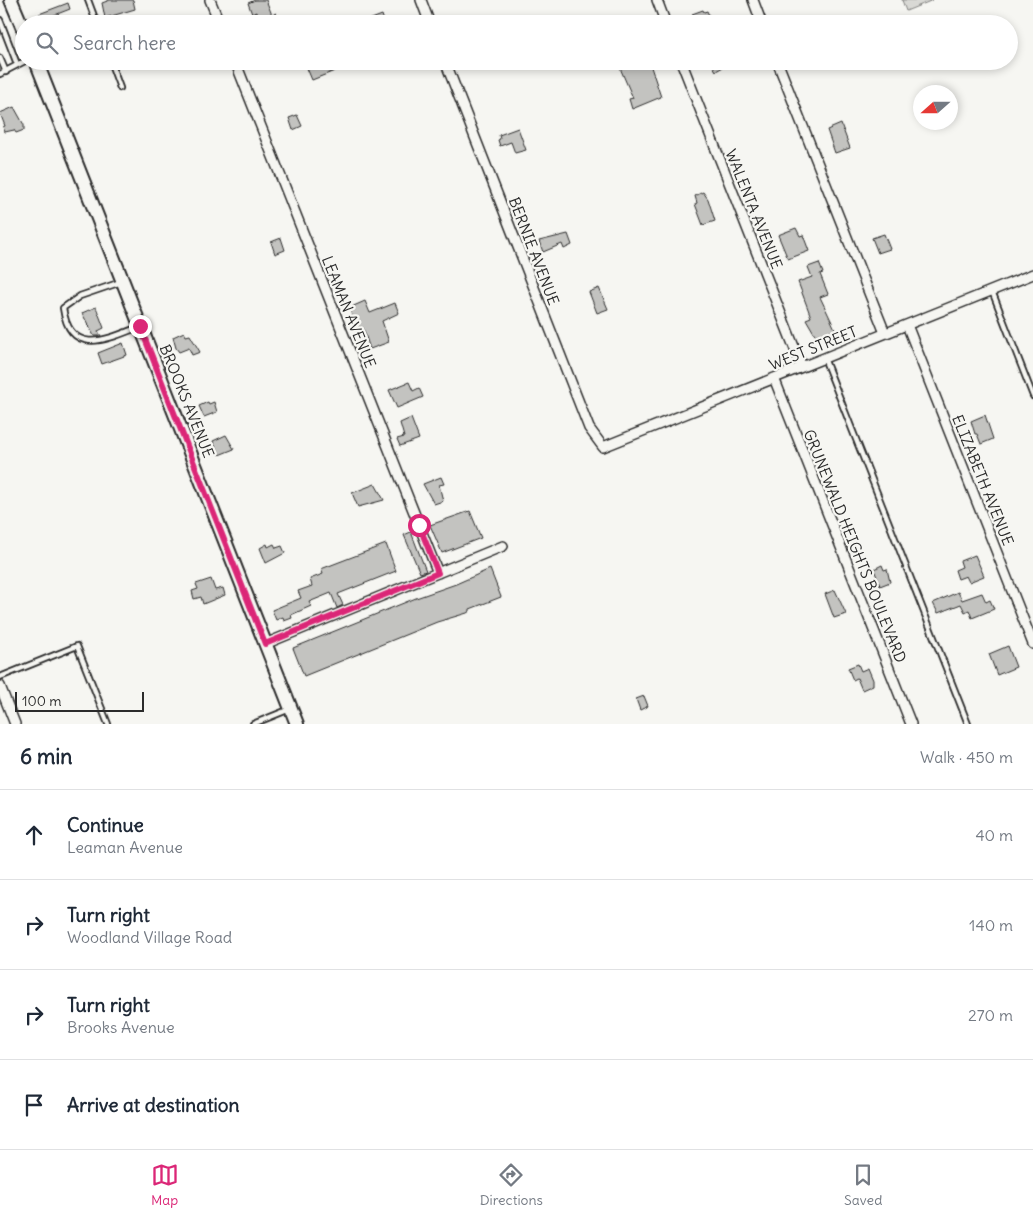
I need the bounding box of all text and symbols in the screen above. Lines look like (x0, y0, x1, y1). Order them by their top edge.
search box (15, 15, 1018, 70)
icon: search (33, 29, 61, 57)
text: Search here (73, 31, 176, 55)
north arrow (913, 85, 958, 130)
street label: WALENTA AVENUE (721, 146, 787, 272)
street label: BERNIE AVENUE (505, 194, 563, 308)
street label: LEAMAN AVENUE (318, 253, 380, 371)
route end (129, 315, 152, 338)
street label: WEST STREET (766, 322, 860, 374)
street label: BROOKS AVENUE (156, 342, 218, 461)
street label: ELIZABETH AVENUE (948, 412, 1018, 548)
street label: GRUNEWALD HEIGHTS BOULEVARD (799, 427, 911, 665)
route start (408, 514, 431, 537)
scale bar (15, 689, 144, 712)
text: 100 m (22, 692, 62, 710)
text: 6 min (20, 743, 72, 770)
text: Walk · 450 m (920, 747, 1013, 767)
text: Continue (67, 813, 144, 837)
icon: ahead (20, 821, 48, 849)
text: 40 m (975, 825, 1013, 845)
text: Leaman Avenue (67, 837, 183, 857)
text: Turn right (67, 903, 150, 927)
icon: right (20, 911, 48, 939)
text: 140 m (969, 915, 1013, 935)
text: Woodland Village Road (67, 927, 232, 947)
text: Turn right (67, 993, 150, 1017)
icon: right (20, 1001, 48, 1029)
text: 270 m (968, 1005, 1013, 1025)
text: Brooks Avenue (67, 1017, 175, 1037)
icon: arrive (20, 1091, 48, 1119)
text: Arrive at destination (67, 1093, 240, 1117)
tab: Map (151, 1161, 179, 1209)
tab: Directions (480, 1161, 543, 1209)
tab: Saved (844, 1161, 882, 1209)

